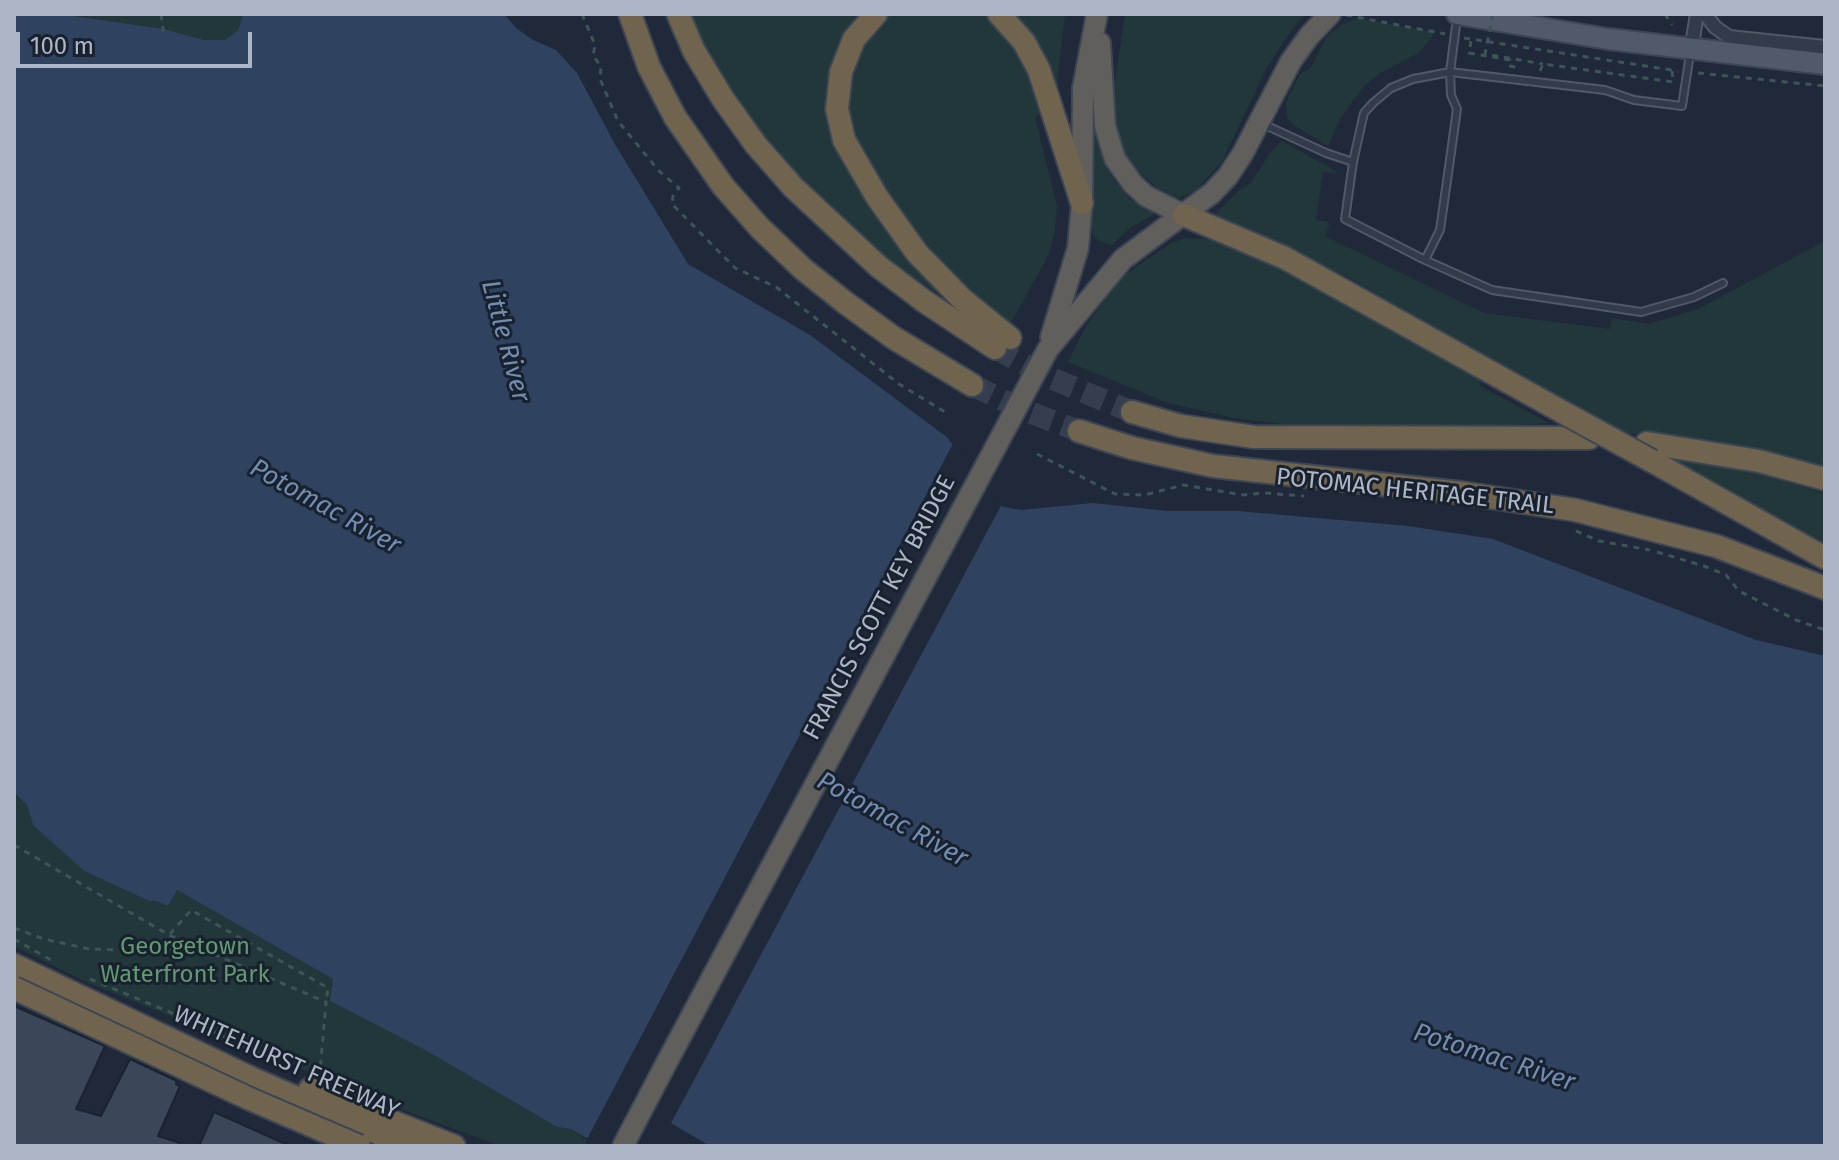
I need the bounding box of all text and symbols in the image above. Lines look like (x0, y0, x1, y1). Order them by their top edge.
scale bar (20, 16, 256, 66)
text: 100 m (30, 32, 94, 60)
water label: Little River (474, 277, 536, 405)
water label: Potomac River (244, 453, 406, 561)
street label: POTOMAC HERITAGE TRAIL (1275, 463, 1555, 521)
street label: FRANCIS SCOTT KEY BRIDGE (798, 471, 962, 745)
water label: Potomac River (811, 766, 973, 874)
park label: Georgetown Waterfront Park (100, 933, 270, 989)
street label: WHITEHURST FREEWAY (169, 1000, 403, 1126)
water label: Potomac River (1410, 1017, 1578, 1099)

